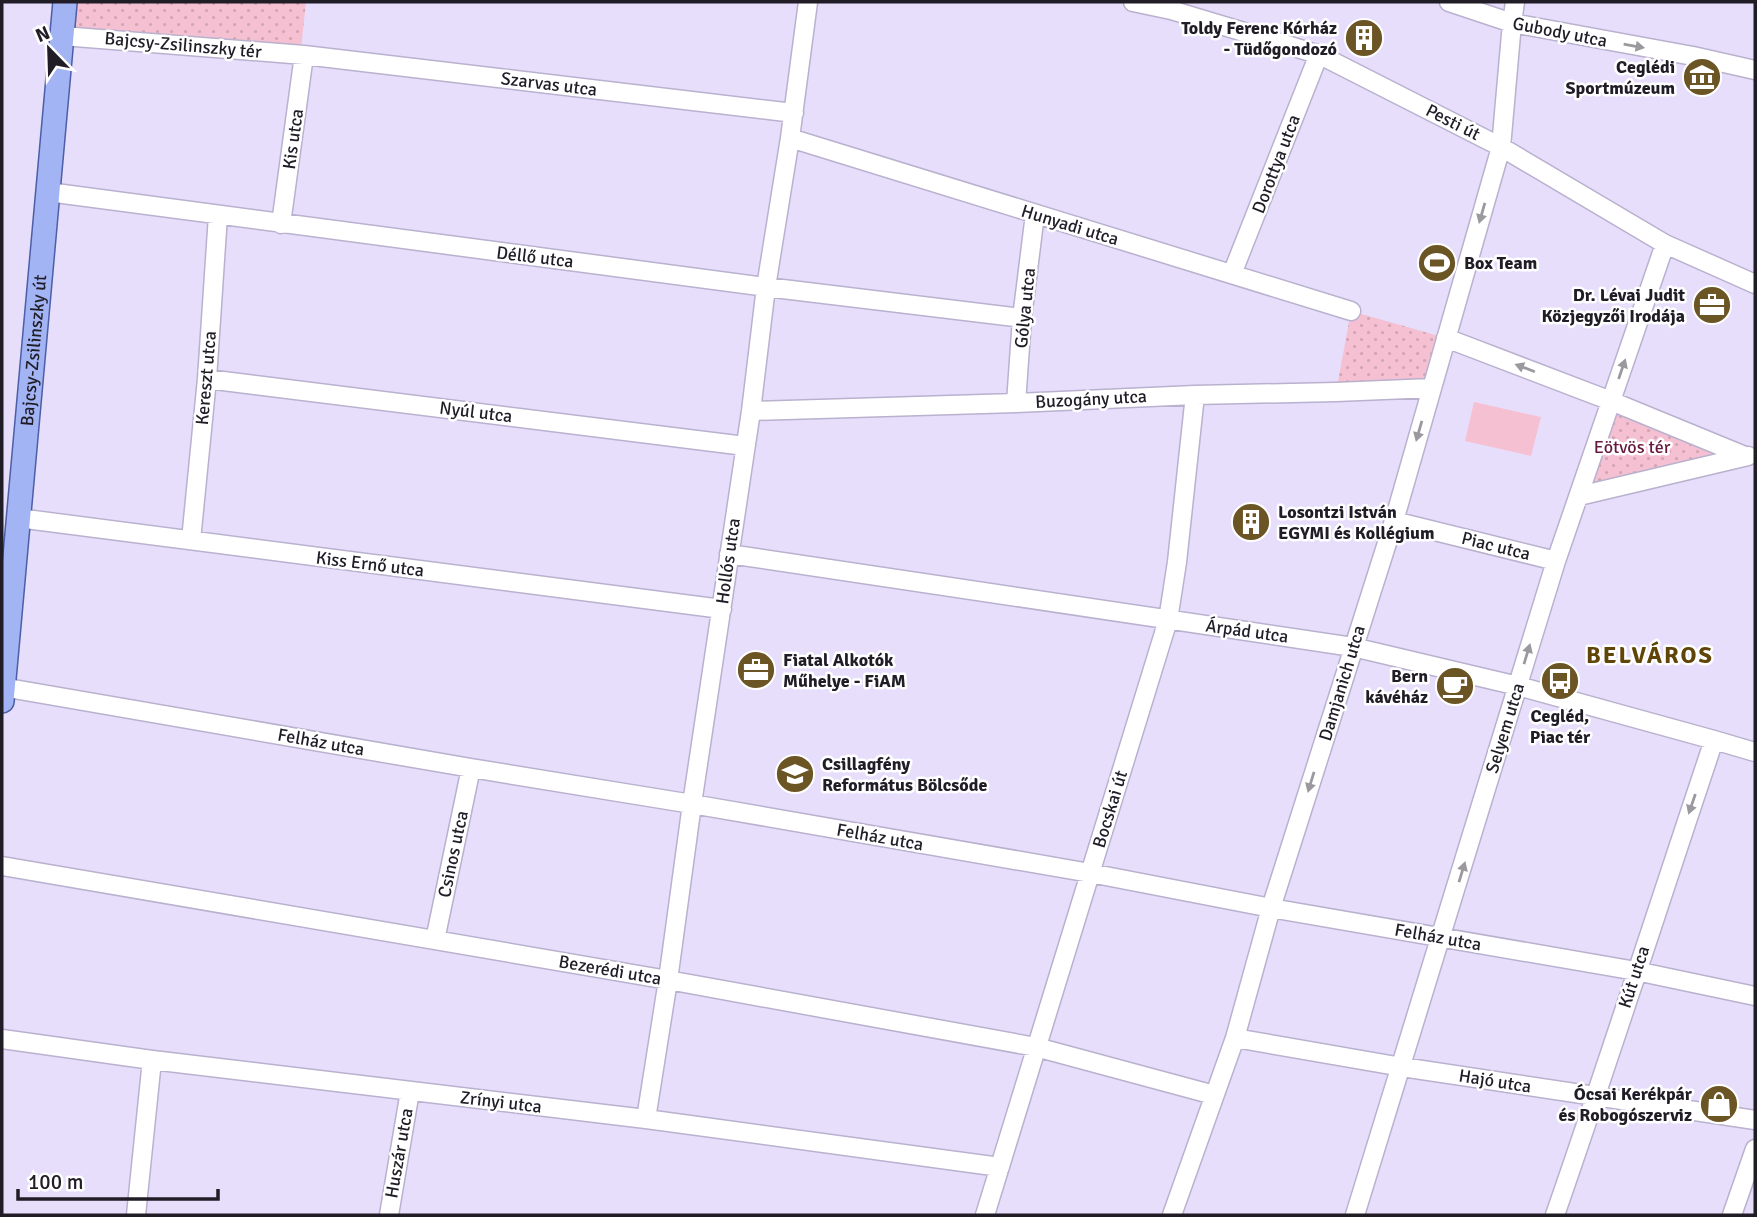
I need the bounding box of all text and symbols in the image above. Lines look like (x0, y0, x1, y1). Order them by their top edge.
street label: Gubody utca (1511, 12, 1609, 52)
north arrow (14, 14, 84, 84)
place label: Toldy Ferenc Kórház - Tüdőgondozó (1181, 17, 1337, 60)
building icon: Toldy Ferenc Kórház - Tüdőgondozó (1343, 17, 1385, 59)
text: N (32, 21, 54, 48)
street label: Bajcsy-Zsilinszky tér (103, 27, 263, 63)
one-way arrow (1623, 41, 1645, 52)
place label: Ceglédi Sportmúzeum (1566, 56, 1675, 99)
museum icon: Ceglédi Sportmúzeum (1681, 56, 1723, 98)
street label: Szarvas utca (500, 67, 598, 101)
street label: Pesti út (1422, 99, 1484, 145)
street label: Kis utca (278, 107, 308, 171)
street label: Dorottya utca (1247, 111, 1305, 217)
street label: Hunyadi utca (1019, 200, 1121, 250)
one-way arrow (1476, 202, 1487, 224)
street label: Déllő utca (495, 241, 575, 273)
sports icon: Box Team (1416, 242, 1458, 284)
place label: Box Team (1464, 252, 1537, 274)
street label: Gólya utca (1010, 267, 1040, 349)
street label: Bajcsy-Zsilinszky út (16, 274, 51, 427)
place label: Dr. Lévai Judit Közjegyzői Irodája (1541, 284, 1685, 327)
office icon: Dr. Lévai Judit Közjegyzői Irodája (1691, 284, 1733, 326)
street label: Kereszt utca (191, 330, 221, 426)
one-way arrow (1617, 358, 1628, 379)
one-way arrow (1514, 363, 1535, 374)
street label: Buzogány utca (1035, 385, 1147, 413)
street label: Nyúl utca (438, 397, 514, 427)
one-way arrow (1414, 421, 1424, 442)
park label: Eötvös tér (1594, 436, 1671, 458)
building icon: Losontzi István EGYMI és Kollégium (1230, 501, 1272, 543)
place label: Losontzi István EGYMI és Kollégium (1278, 501, 1434, 544)
street label: Hollós utca (711, 517, 745, 605)
street label: Piac utca (1459, 527, 1533, 565)
street label: Kiss Ernő utca (315, 546, 425, 582)
street label: Árpád utca (1204, 614, 1290, 648)
street label: Damjanich utca (1314, 623, 1370, 743)
district label: BELVÁROS (1586, 640, 1714, 670)
one-way arrow (1523, 644, 1533, 665)
office icon: Fiatal Alkotók Műhelye - FiAM (735, 649, 777, 691)
place label: Fiatal Alkotók Műhelye - FiAM (783, 649, 906, 692)
bus stop icon: Cegléd, Piac tér (1539, 660, 1581, 702)
place label: Bern kávéház (1365, 665, 1428, 708)
cafe icon: Bern kávéház (1434, 665, 1476, 707)
street label: Selyem utca (1481, 680, 1529, 776)
place label: Cegléd, Piac tér (1530, 705, 1591, 748)
street label: Felház utca (276, 724, 366, 760)
school or university icon: Csillagfény Református Bölcsőde (774, 753, 816, 795)
place label: Csillagfény Református Bölcsőde (822, 753, 987, 796)
street label: Bocskai út (1088, 768, 1132, 850)
one-way arrow (1306, 772, 1316, 793)
one-way arrow (1686, 794, 1697, 815)
street label: Csinos utca (433, 809, 473, 899)
street label: Felház utca (835, 819, 925, 855)
one-way arrow (1457, 861, 1467, 882)
street label: Felház utca (1393, 919, 1483, 955)
street label: Kút utca (1614, 943, 1654, 1011)
street label: Bezerédi utca (557, 950, 663, 990)
street label: Hajó utca (1457, 1064, 1533, 1098)
place label: Ócsai Kerékpár és Robogószerviz (1559, 1083, 1693, 1126)
shop icon: Ócsai Kerékpár és Robogószerviz (1698, 1083, 1740, 1125)
street label: Zrínyi utca (459, 1086, 543, 1118)
street label: Huszár utca (380, 1106, 418, 1200)
scale bar (18, 1158, 217, 1202)
text: 100 m (28, 1169, 83, 1195)

